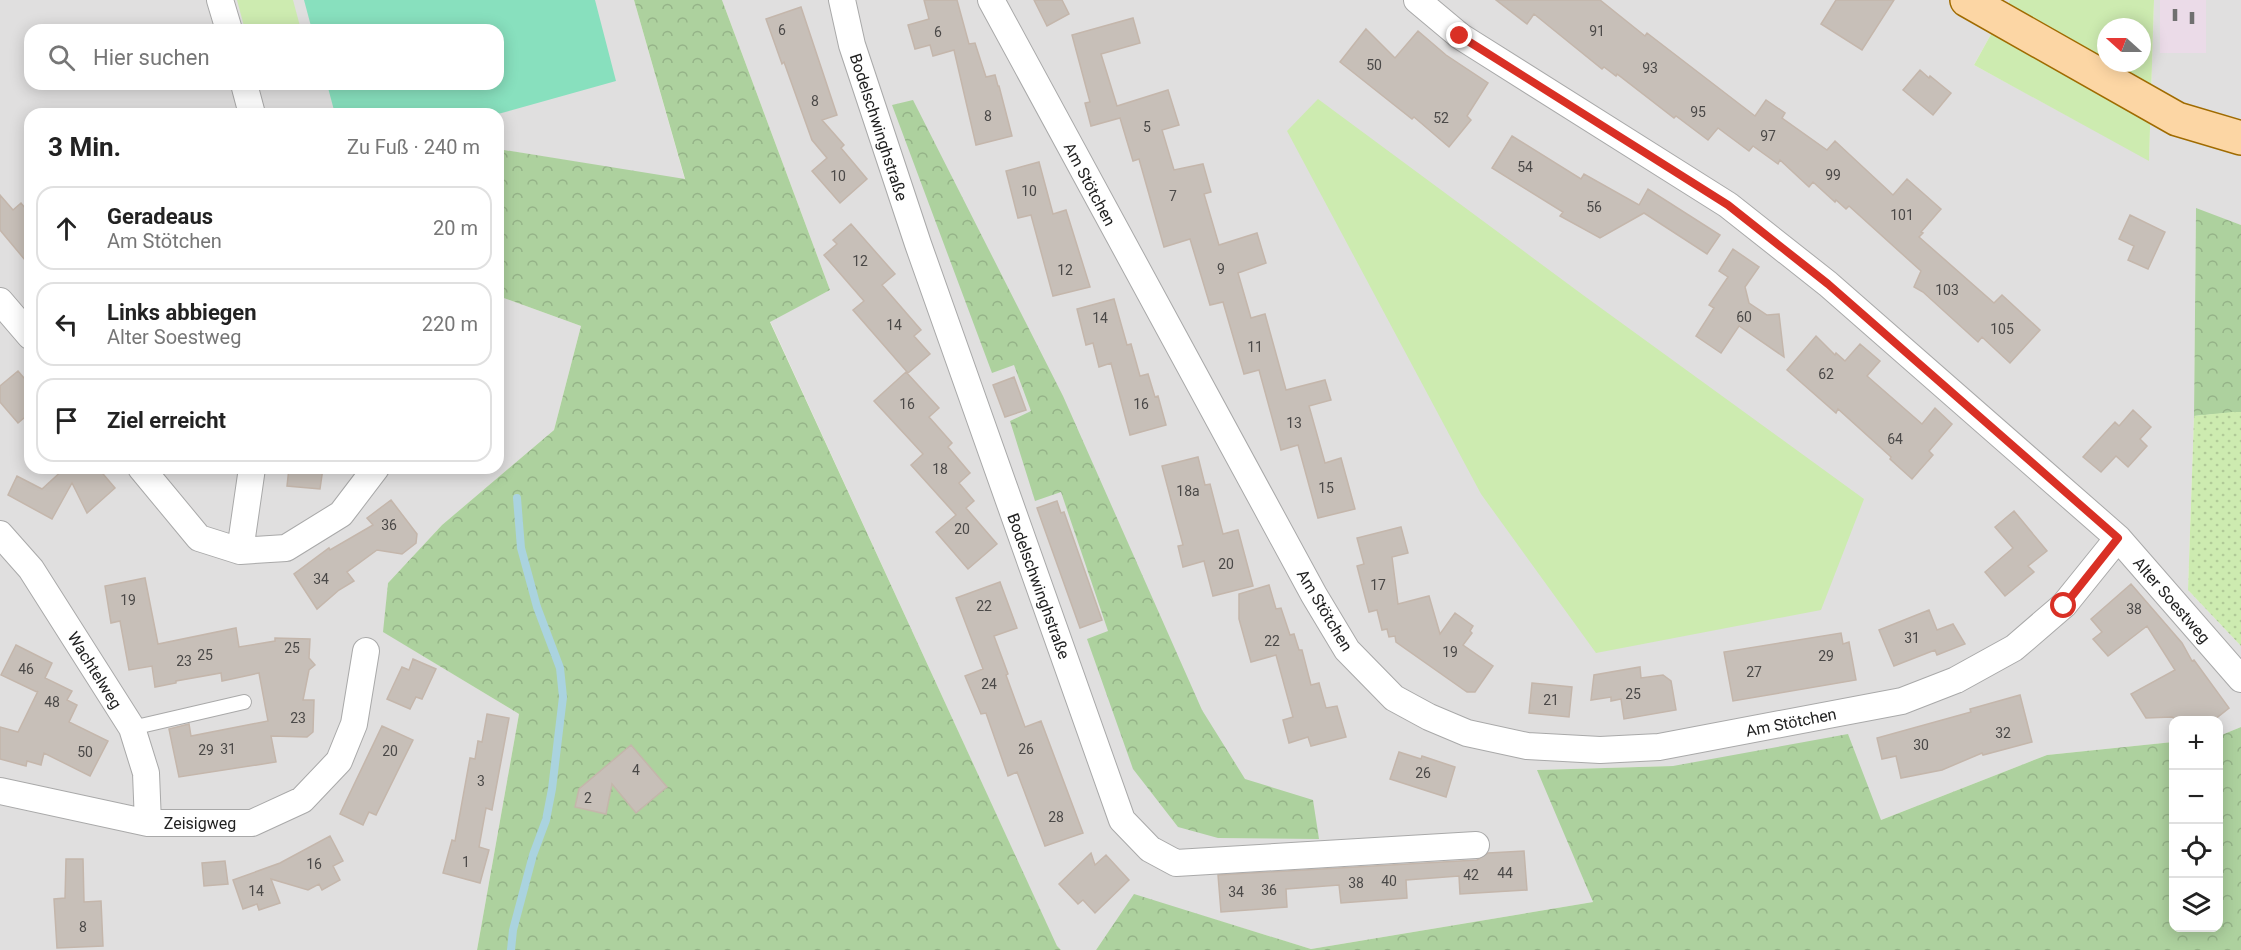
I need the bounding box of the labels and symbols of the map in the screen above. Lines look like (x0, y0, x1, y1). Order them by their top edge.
north arrow (2097, 18, 2151, 72)
house number: 6 (778, 22, 786, 38)
route end (1446, 22, 1472, 48)
house number: 91 (1589, 23, 1605, 39)
house number: 6 (934, 24, 942, 40)
street label: Bodelschwinghstraße (846, 51, 911, 203)
house number: 50 (1366, 57, 1382, 73)
house number: 93 (1642, 60, 1658, 76)
house number: 8 (811, 93, 819, 109)
house number: 95 (1690, 104, 1706, 120)
house number: 8 (984, 108, 992, 124)
house number: 52 (1433, 110, 1449, 126)
house number: 5 (1143, 119, 1151, 135)
house number: 97 (1760, 128, 1776, 144)
street label: Am Stötchen (1060, 139, 1120, 229)
house number: 54 (1517, 159, 1533, 175)
house number: 99 (1825, 167, 1841, 183)
house number: 10 (830, 168, 846, 184)
house number: 10 (1021, 183, 1037, 199)
house number: 7 (1169, 188, 1177, 204)
house number: 56 (1586, 199, 1602, 215)
house number: 101 (1890, 207, 1914, 223)
house number: 12 (852, 253, 868, 269)
house number: 9 (1217, 261, 1225, 277)
house number: 12 (1057, 262, 1073, 278)
house number: 103 (1935, 282, 1959, 298)
house number: 60 (1736, 309, 1752, 325)
house number: 14 (1092, 310, 1108, 326)
house number: 14 (886, 317, 902, 333)
house number: 105 (1990, 321, 2014, 337)
house number: 11 (1247, 339, 1263, 355)
house number: 62 (1818, 366, 1834, 382)
house number: 16 (899, 396, 915, 412)
house number: 16 (1133, 396, 1149, 412)
house number: 13 (1286, 415, 1302, 431)
house number: 64 (1887, 431, 1903, 447)
house number: 18 (932, 461, 948, 477)
house number: 15 (1318, 480, 1334, 496)
house number: 18a (1176, 483, 1200, 499)
street label: Bodelschwinghstraße (1003, 511, 1074, 662)
house number: 36 (381, 517, 397, 533)
house number: 20 (954, 521, 970, 537)
street label: Alter Soestweg (2129, 554, 2214, 647)
house number: 20 (1218, 556, 1234, 572)
street label: Am Stötchen (1293, 566, 1356, 655)
house number: 34 (313, 571, 329, 587)
house number: 17 (1370, 577, 1386, 593)
house number: 19 (120, 592, 136, 608)
route start (2050, 592, 2076, 618)
house number: 22 (976, 598, 992, 614)
house number: 38 (2126, 601, 2142, 617)
street label: Wachtelweg (63, 628, 126, 712)
house number: 31 (1904, 630, 1920, 646)
house number: 22 (1264, 633, 1280, 649)
house number: 25 (284, 640, 300, 656)
house number: 19 (1442, 644, 1458, 660)
house number: 25 (197, 647, 213, 663)
house number: 29 (1818, 648, 1834, 664)
house number: 23 (176, 653, 192, 669)
house number: 46 (18, 661, 34, 677)
house number: 27 (1746, 664, 1762, 680)
house number: 24 (981, 676, 997, 692)
house number: 25 (1625, 686, 1641, 702)
house number: 21 (1543, 692, 1559, 708)
house number: 48 (44, 694, 60, 710)
street label: Am Stötchen (1744, 704, 1838, 741)
house number: 23 (290, 710, 306, 726)
house number: 32 (1995, 725, 2011, 741)
house number: 30 (1913, 737, 1929, 753)
house number: 31 (220, 741, 236, 757)
house number: 26 (1018, 741, 1034, 757)
house number: 29 (198, 742, 214, 758)
house number: 20 (382, 743, 398, 759)
house number: 50 (77, 744, 93, 760)
house number: 4 (632, 762, 640, 778)
house number: 26 (1415, 765, 1431, 781)
house number: 3 (477, 773, 485, 789)
house number: 2 (584, 790, 592, 806)
house number: 28 (1048, 809, 1064, 825)
street label: Zeisigweg (164, 814, 236, 833)
house number: 1 (462, 854, 470, 870)
house number: 16 (306, 856, 322, 872)
house number: 44 (1497, 865, 1513, 881)
house number: 42 (1463, 867, 1479, 883)
house number: 40 (1381, 873, 1397, 889)
house number: 38 (1348, 875, 1364, 891)
house number: 36 (1261, 882, 1277, 898)
house number: 14 (248, 883, 264, 899)
house number: 34 (1228, 884, 1244, 900)
house number: 8 (79, 919, 87, 935)

